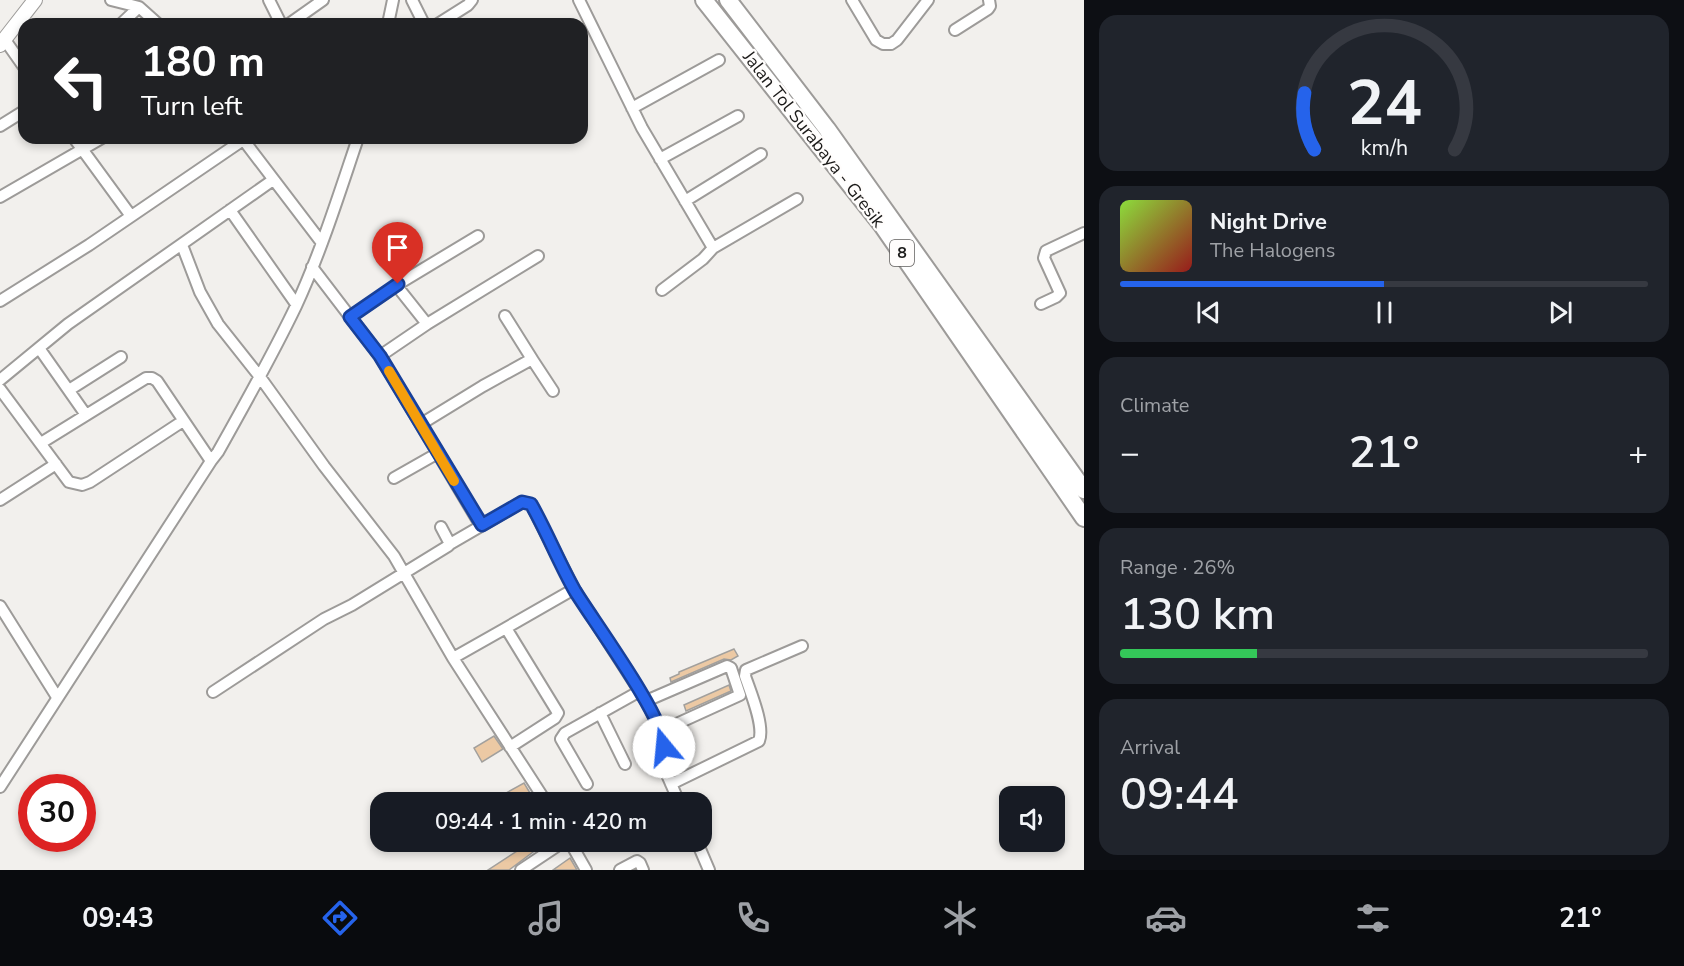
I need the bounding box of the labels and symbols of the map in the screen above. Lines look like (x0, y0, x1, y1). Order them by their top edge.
street label: Jalan Tol Surabaya - Gresik (737, 45, 891, 233)
pin (372, 222, 423, 284)
road number: 8 (890, 240, 914, 266)
position arrow (632, 715, 696, 779)
speed limit sign: 30 (18, 774, 96, 852)

